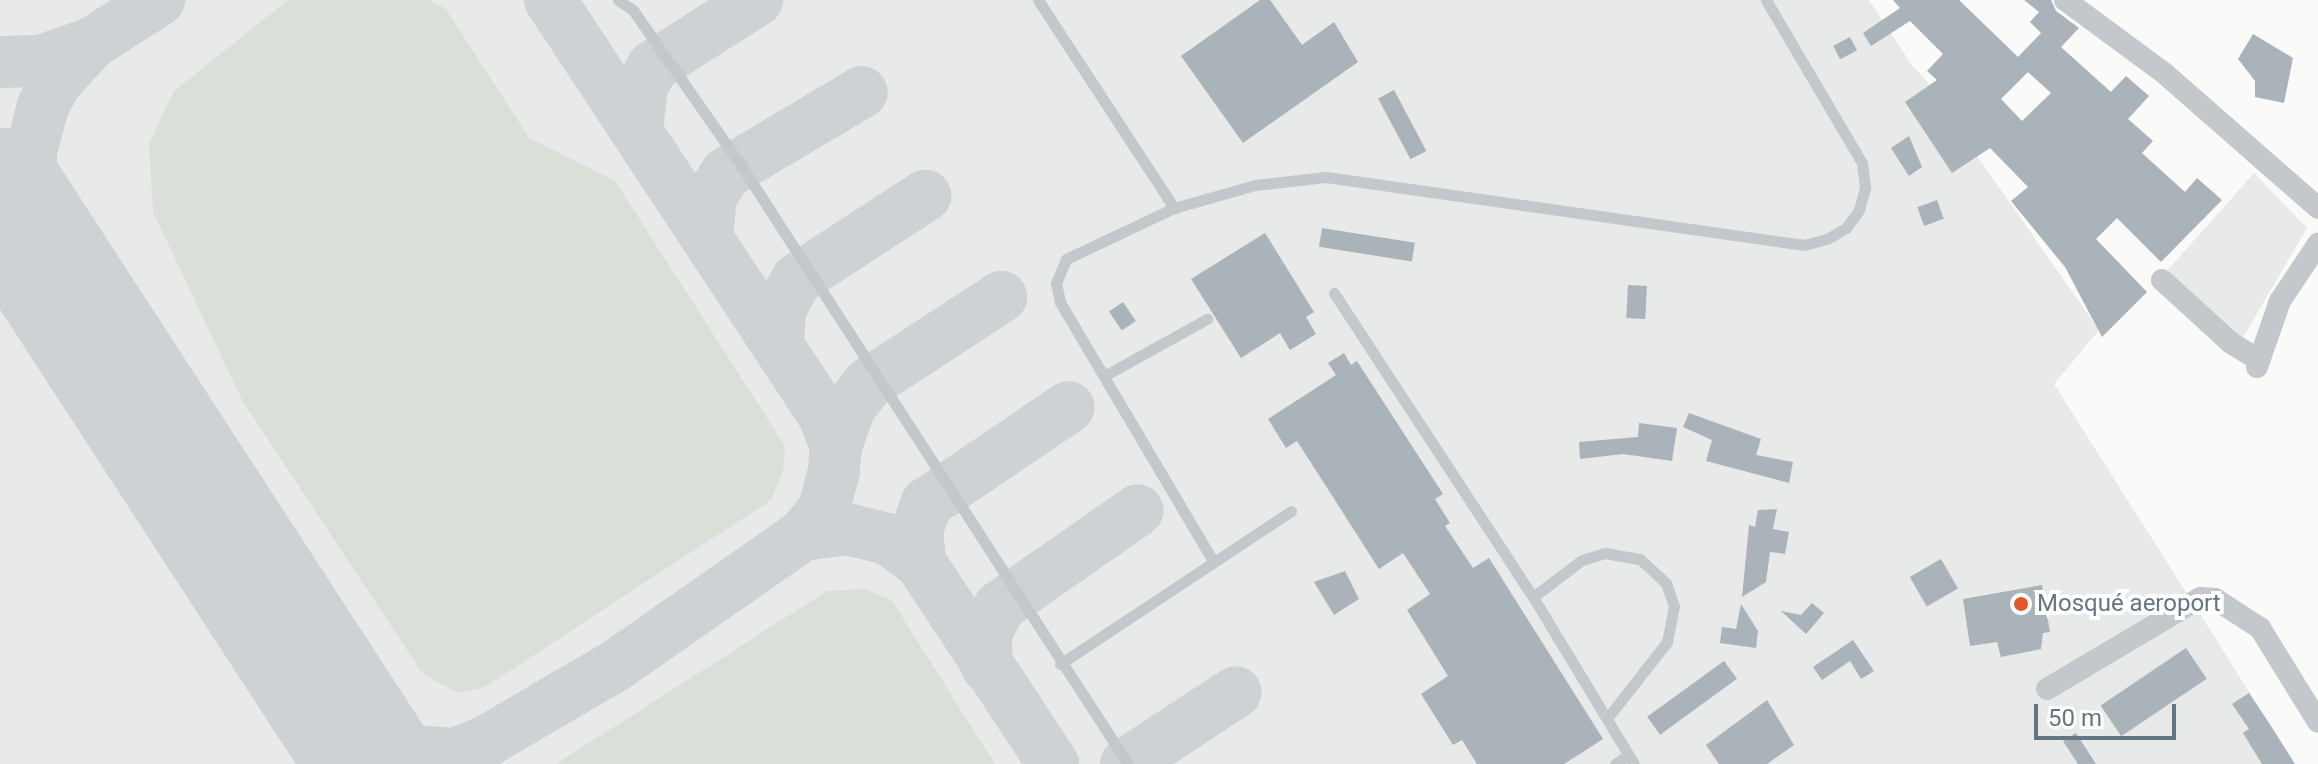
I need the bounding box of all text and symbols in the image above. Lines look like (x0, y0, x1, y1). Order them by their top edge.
place label: Mosqué aeroport (2037, 590, 2221, 618)
marker: Mosqué aeroport (2012, 595, 2030, 613)
scale bar (2038, 688, 2180, 738)
text: 50 m (2048, 704, 2102, 732)

